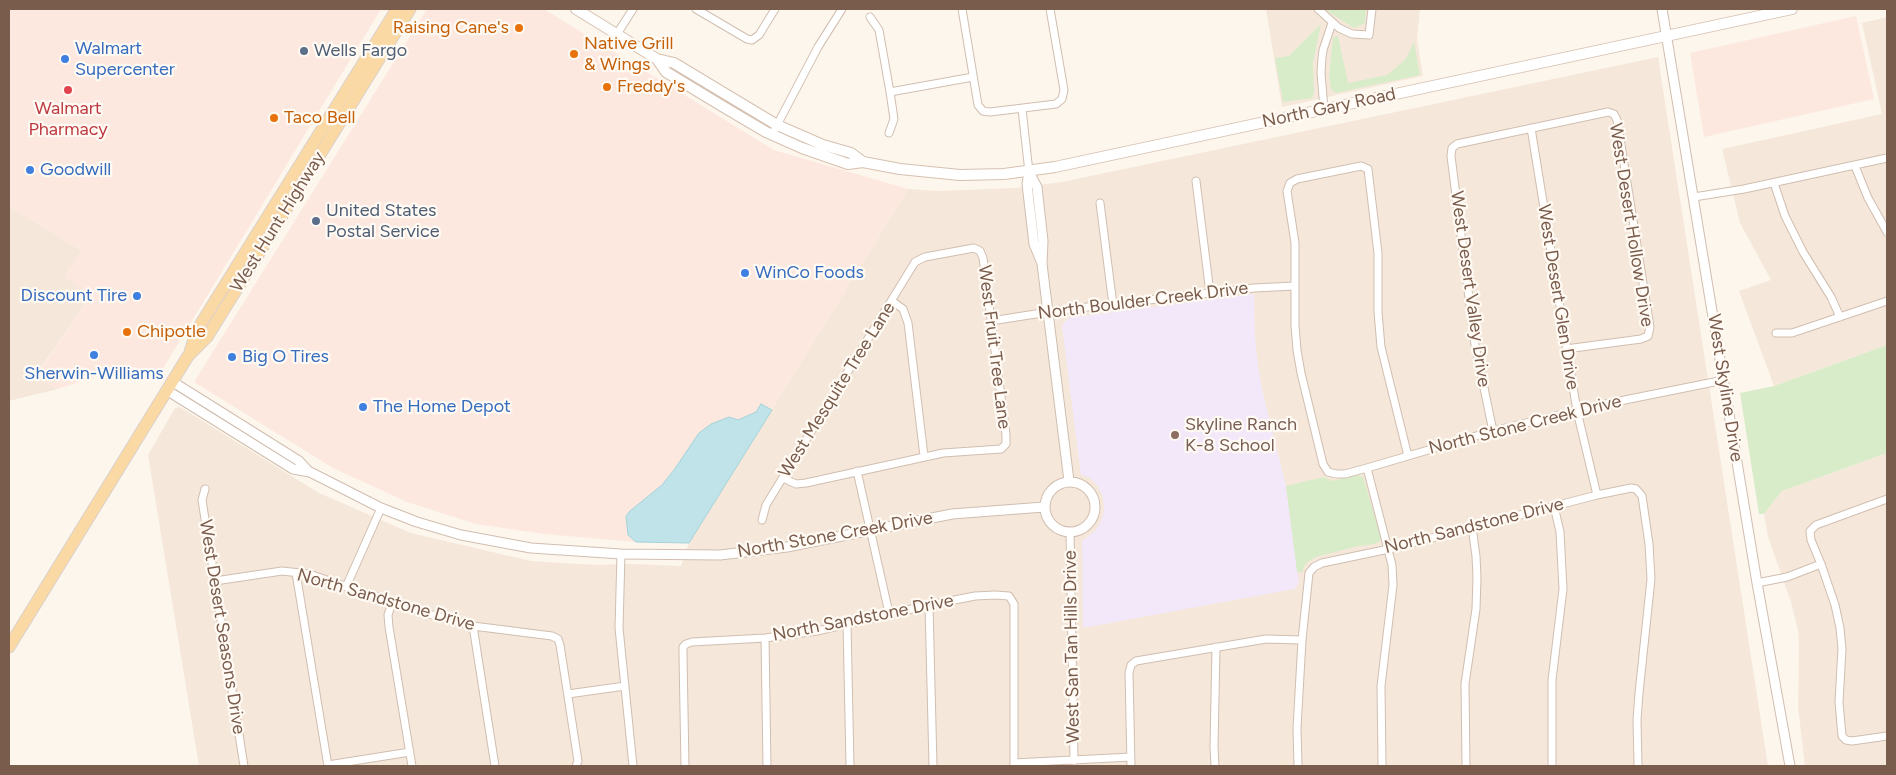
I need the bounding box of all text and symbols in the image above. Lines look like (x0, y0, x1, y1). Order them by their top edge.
place label: Raising Cane's (393, 17, 509, 39)
marker: Raising Cane's (513, 22, 525, 34)
place label: Native Grill & Wings (584, 33, 673, 76)
place label: Walmart Supercenter (75, 38, 175, 80)
place label: Wells Fargo (314, 40, 407, 62)
marker: Wells Fargo (298, 45, 310, 57)
marker: Native Grill & Wings (568, 48, 580, 60)
marker: Walmart Supercenter (59, 53, 71, 65)
place label: Freddy's (617, 76, 685, 98)
marker: Freddy's (601, 81, 613, 93)
street label: North Gary Road (1260, 83, 1398, 133)
marker: Walmart Pharmacy (62, 84, 74, 96)
place label: Walmart Pharmacy (28, 98, 108, 140)
place label: Taco Bell (284, 107, 355, 129)
marker: Taco Bell (268, 112, 280, 124)
street label: West Desert Hollow Drive (1604, 122, 1658, 328)
street label: West Hunt Highway (226, 148, 330, 296)
place label: Goodwill (40, 159, 111, 181)
marker: Goodwill (24, 164, 36, 176)
street label: West Desert Valley Drive (1446, 190, 1494, 388)
place label: United States Postal Service (326, 200, 439, 242)
street label: West Desert Glen Drive (1533, 203, 1583, 391)
marker: United States Postal Service (310, 215, 322, 227)
place label: WinCo Foods (755, 262, 864, 284)
street label: West Fruit Tree Lane (973, 264, 1015, 430)
marker: WinCo Foods (739, 267, 751, 279)
street label: North Boulder Creek Drive (1037, 277, 1249, 325)
place label: Discount Tire (21, 285, 127, 307)
marker: Discount Tire (131, 290, 143, 302)
street label: West Mesquite Tree Lane (774, 298, 900, 482)
street label: West Skyline Drive (1703, 313, 1747, 463)
place label: Chipotle (137, 321, 206, 343)
marker: Chipotle (121, 326, 133, 338)
place label: Big O Tires (242, 346, 329, 368)
marker: Sherwin-Williams (88, 349, 100, 361)
marker: Big O Tires (226, 351, 238, 363)
place label: Sherwin-Williams (24, 363, 164, 385)
street label: North Stone Creek Drive (1426, 391, 1624, 459)
place label: The Home Depot (373, 396, 511, 418)
marker: The Home Depot (357, 401, 369, 413)
place label: Skyline Ranch K-8 School (1185, 414, 1297, 456)
marker: Skyline Ranch K-8 School (1169, 429, 1181, 441)
street label: North Sandstone Drive (1382, 493, 1566, 559)
street label: North Stone Creek Drive (736, 507, 934, 563)
street label: West Desert Seasons Drive (194, 518, 250, 736)
street label: West San Tan Hills Drive (1060, 550, 1084, 744)
street label: North Sandstone Drive (295, 564, 477, 636)
street label: North Sandstone Drive (771, 590, 955, 646)

